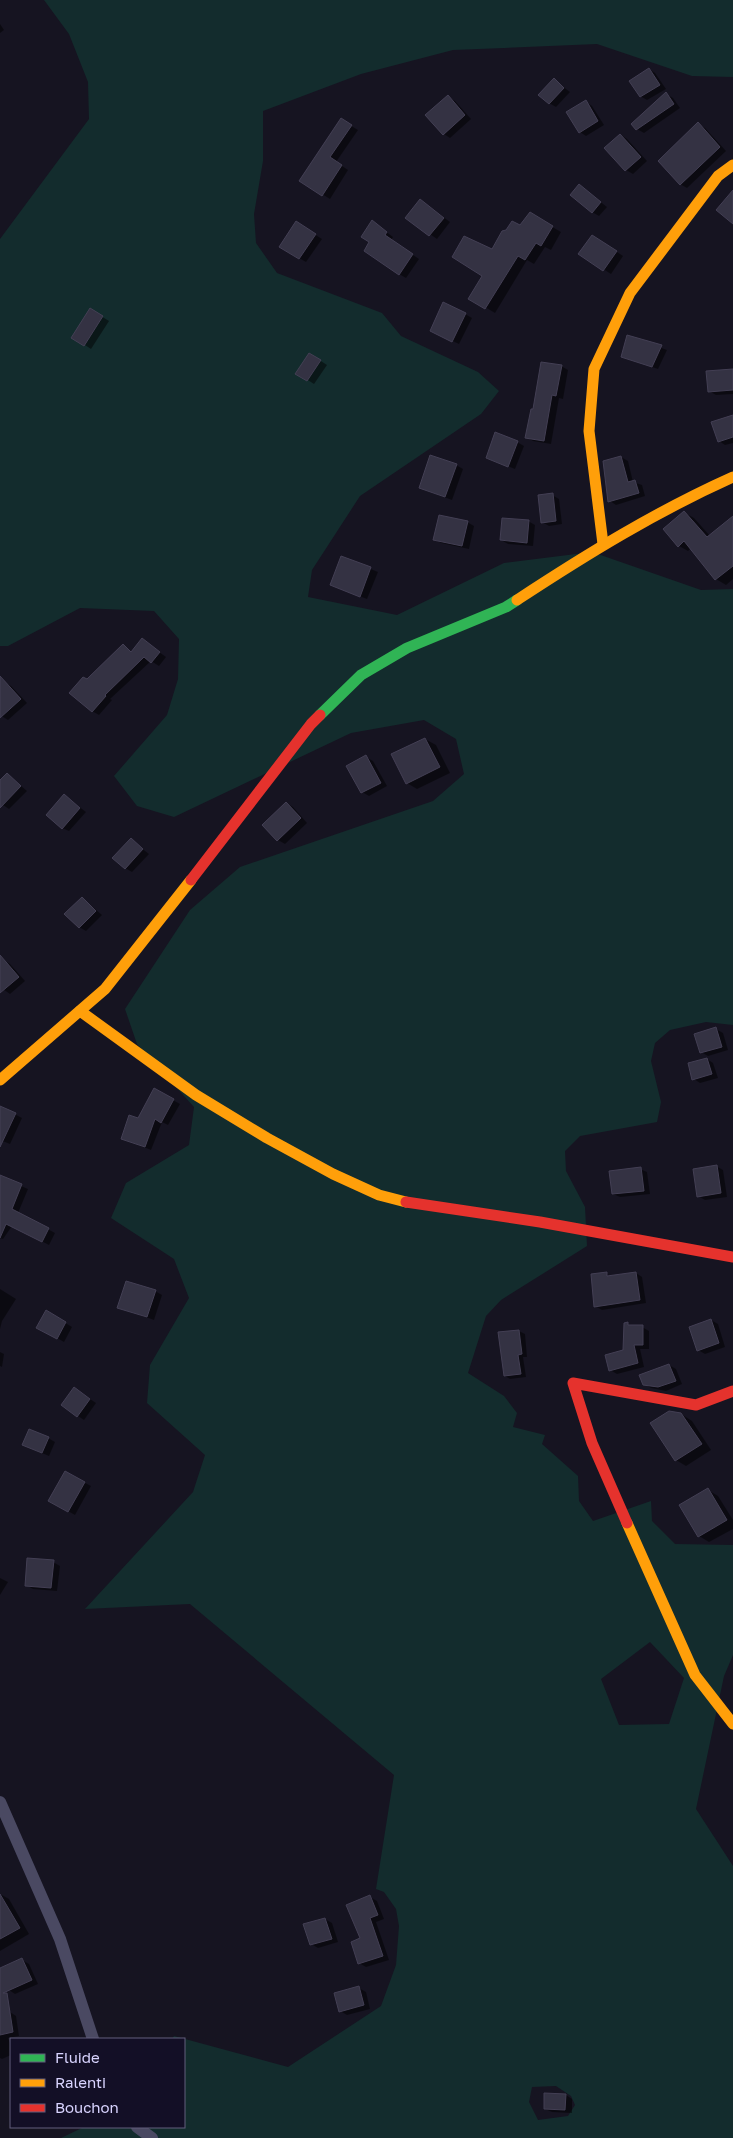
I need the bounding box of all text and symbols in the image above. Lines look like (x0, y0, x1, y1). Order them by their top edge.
legend (10, 2038, 185, 2128)
text: Fluide (55, 2048, 100, 2066)
text: Ralenti (55, 2073, 106, 2091)
text: Bouchon (55, 2098, 119, 2116)

